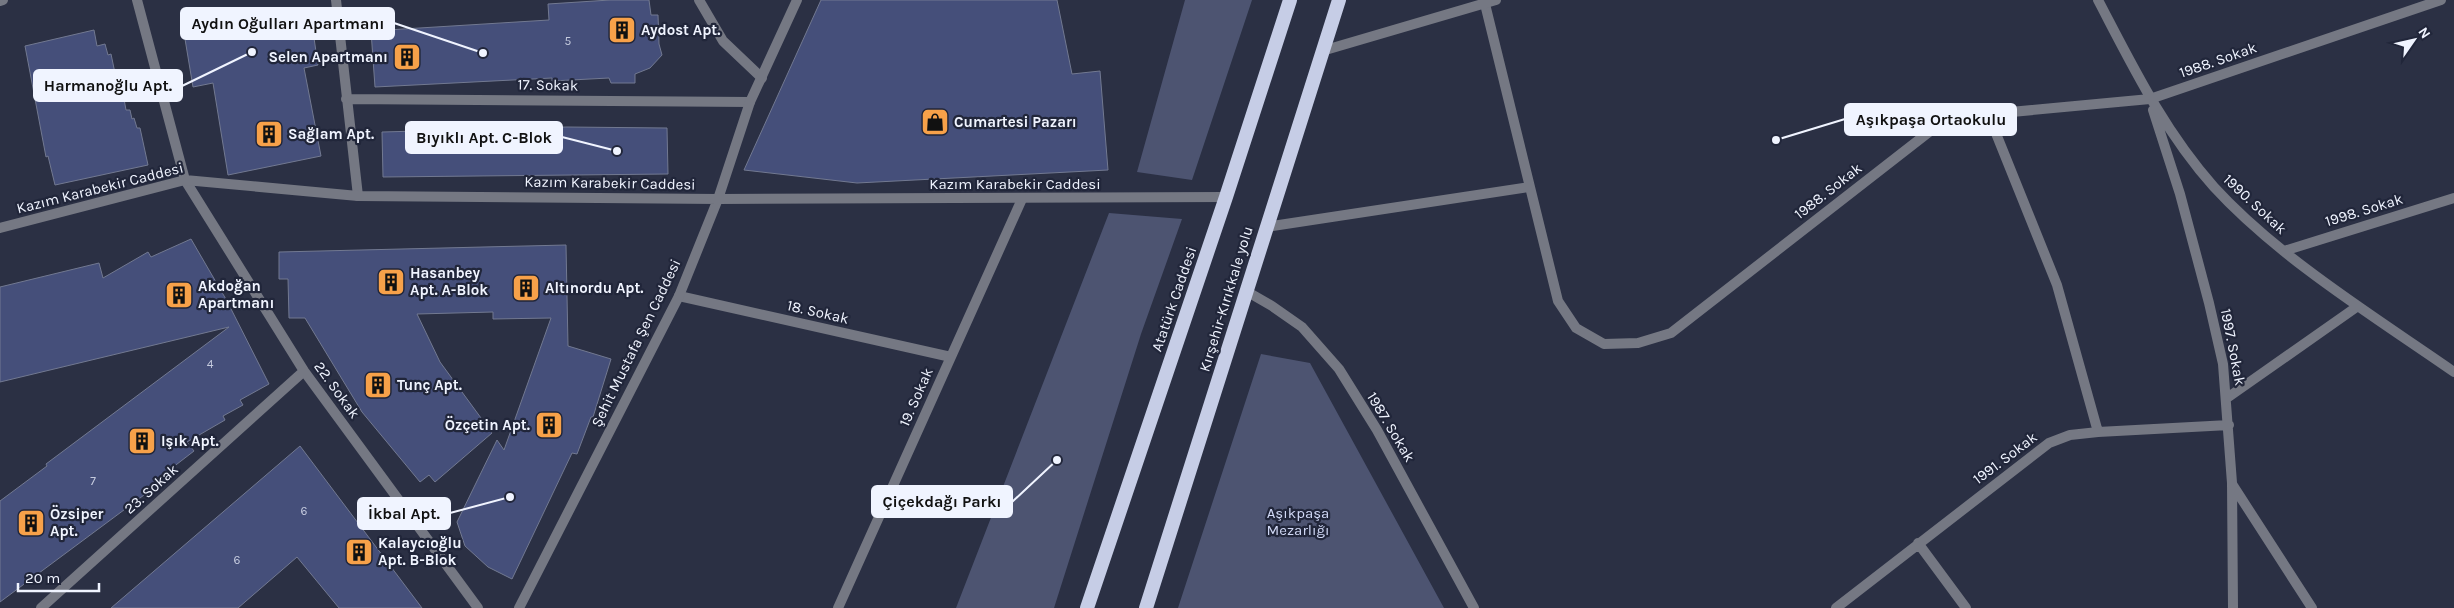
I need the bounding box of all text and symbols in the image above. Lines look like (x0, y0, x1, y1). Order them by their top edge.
callout: Aydın Oğulları Apartmanı (181, 8, 394, 39)
text: Aydın Oğulları Apartmanı (191, 14, 385, 33)
building icon: Aydost Apt. (607, 15, 637, 45)
north arrow (2389, 15, 2439, 65)
place label: Aydost Apt. (641, 21, 720, 39)
text: N (2415, 24, 2434, 42)
house number: 5 (565, 34, 572, 48)
street label: 1988. Sokak (2177, 38, 2259, 82)
building icon: Selen Apartmanı (392, 42, 422, 72)
place label: Selen Apartmanı (268, 48, 388, 66)
callout: Harmanoğlu Apt. (34, 70, 182, 101)
street label: 17. Sokak (518, 75, 578, 95)
text: Harmanoğlu Apt. (44, 76, 173, 95)
callout: Aşıkpaşa Ortaokulu (1845, 104, 2016, 135)
shop icon: Cumartesi Pazarı (920, 107, 950, 137)
text: Aşıkpaşa Ortaokulu (1856, 110, 2006, 129)
place label: Cumartesi Pazarı (954, 113, 1077, 131)
building icon: Sağlam Apt. (254, 119, 284, 149)
callout: Bıyıklı Apt. C-Blok (406, 122, 562, 153)
place label: Sağlam Apt. (288, 125, 374, 143)
text: Bıyıklı Apt. C-Blok (416, 128, 553, 147)
street label: Kazım Karabekir Caddesi (15, 159, 185, 217)
street label: 1988. Sokak (1791, 159, 1865, 223)
street label: 1990. Sokak (2220, 170, 2290, 238)
street label: Kazım Karabekir Caddesi (524, 173, 696, 193)
street label: Kazım Karabekir Caddesi (929, 175, 1101, 193)
street label: 1998. Sokak (2323, 190, 2405, 230)
street label: Kırşehir-Kırıkkale yolu (1195, 224, 1257, 374)
street label: Atatürk Caddesi (1148, 244, 1200, 354)
street label: Şehit Mustafa Şen Caddesi (587, 256, 685, 430)
place label: Hasanbey Apt. A-Blok (410, 264, 488, 299)
building icon: Hasanbey Apt. A-Blok (376, 267, 406, 297)
building icon: Altınordu Apt. (511, 273, 541, 303)
place label: Akdoğan Apartmanı (198, 277, 274, 312)
place label: Altınordu Apt. (545, 279, 644, 297)
building icon: Akdoğan Apartmanı (164, 280, 194, 310)
street label: 18. Sokak (785, 296, 851, 328)
street label: 1997. Sokak (2217, 307, 2249, 387)
house number: 4 (207, 357, 214, 371)
street label: 22. Sokak (310, 358, 364, 422)
street label: 19. Sokak (895, 365, 937, 429)
building icon: Tunç Apt. (363, 370, 393, 400)
place label: Tunç Apt. (397, 376, 462, 394)
street label: 1987. Sokak (1363, 389, 1419, 465)
building icon: Özçetin Apt. (534, 410, 564, 440)
place label: Özçetin Apt. (445, 415, 530, 434)
building icon: Işık Apt. (127, 426, 157, 456)
street label: 1991. Sokak (1969, 428, 2041, 488)
place label: Işık Apt. (161, 432, 219, 450)
street label: 23. Sokak (120, 460, 182, 518)
house number: 7 (90, 474, 96, 488)
callout: Çiçekdağı Parkı (872, 486, 1012, 517)
text: Çiçekdağı Parkı (882, 492, 1002, 511)
callout: İkbal Apt. (358, 498, 450, 529)
place label: Özsiper Apt. (50, 504, 104, 540)
house number: 6 (301, 504, 308, 518)
text: İkbal Apt. (368, 504, 441, 523)
park label: Aşıkpaşa Mezarlığı (1267, 504, 1329, 539)
building icon: Özsiper Apt. (16, 508, 46, 538)
place label: Kalaycıoğlu Apt. B-Blok (378, 534, 462, 569)
building icon: Kalaycıoğlu Apt. B-Blok (344, 537, 374, 567)
house number: 6 (234, 553, 241, 567)
scale bar (18, 560, 99, 592)
text: 20 m (25, 569, 60, 587)

